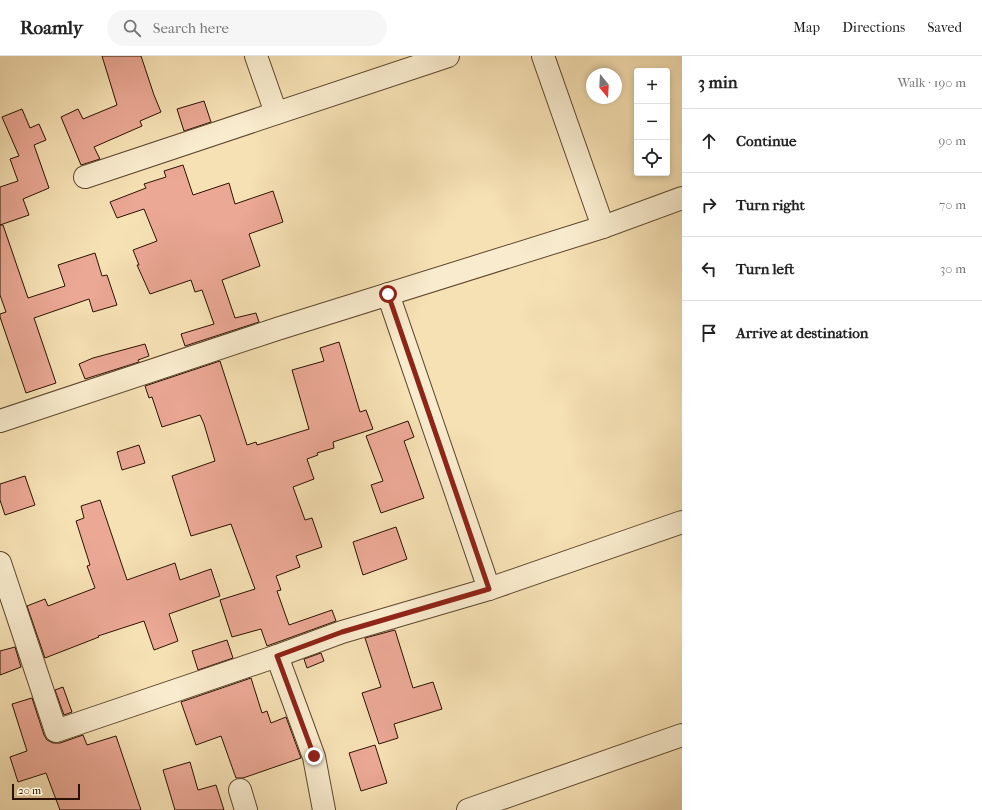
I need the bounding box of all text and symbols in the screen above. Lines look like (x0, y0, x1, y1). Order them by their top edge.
search box (107, 10, 387, 46)
text: Roamly (20, 17, 83, 39)
icon: search (121, 17, 143, 39)
text: Search here (153, 19, 229, 37)
text: Map (793, 19, 820, 36)
text: Directions (842, 19, 905, 36)
text: Saved (927, 19, 962, 36)
north arrow (586, 68, 622, 104)
map controls (634, 68, 670, 176)
button: + (634, 68, 670, 104)
text: 3 min (698, 72, 738, 92)
text: Walk · 190 m (897, 75, 966, 90)
button: − (634, 104, 670, 140)
icon: ahead (698, 130, 720, 152)
text: Continue (736, 132, 796, 150)
text: 90 m (938, 133, 966, 148)
button: locate (634, 140, 670, 176)
icon: right (698, 194, 720, 216)
text: Turn right (736, 196, 805, 214)
text: 70 m (939, 197, 966, 212)
icon: left (698, 258, 720, 280)
text: Turn left (736, 260, 794, 278)
text: 30 m (940, 261, 966, 276)
route start (379, 285, 397, 303)
icon: arrive (698, 322, 720, 344)
text: Arrive at destination (736, 324, 868, 342)
route end (305, 747, 323, 765)
scale bar (12, 782, 80, 801)
text: 20 m (18, 784, 41, 797)

